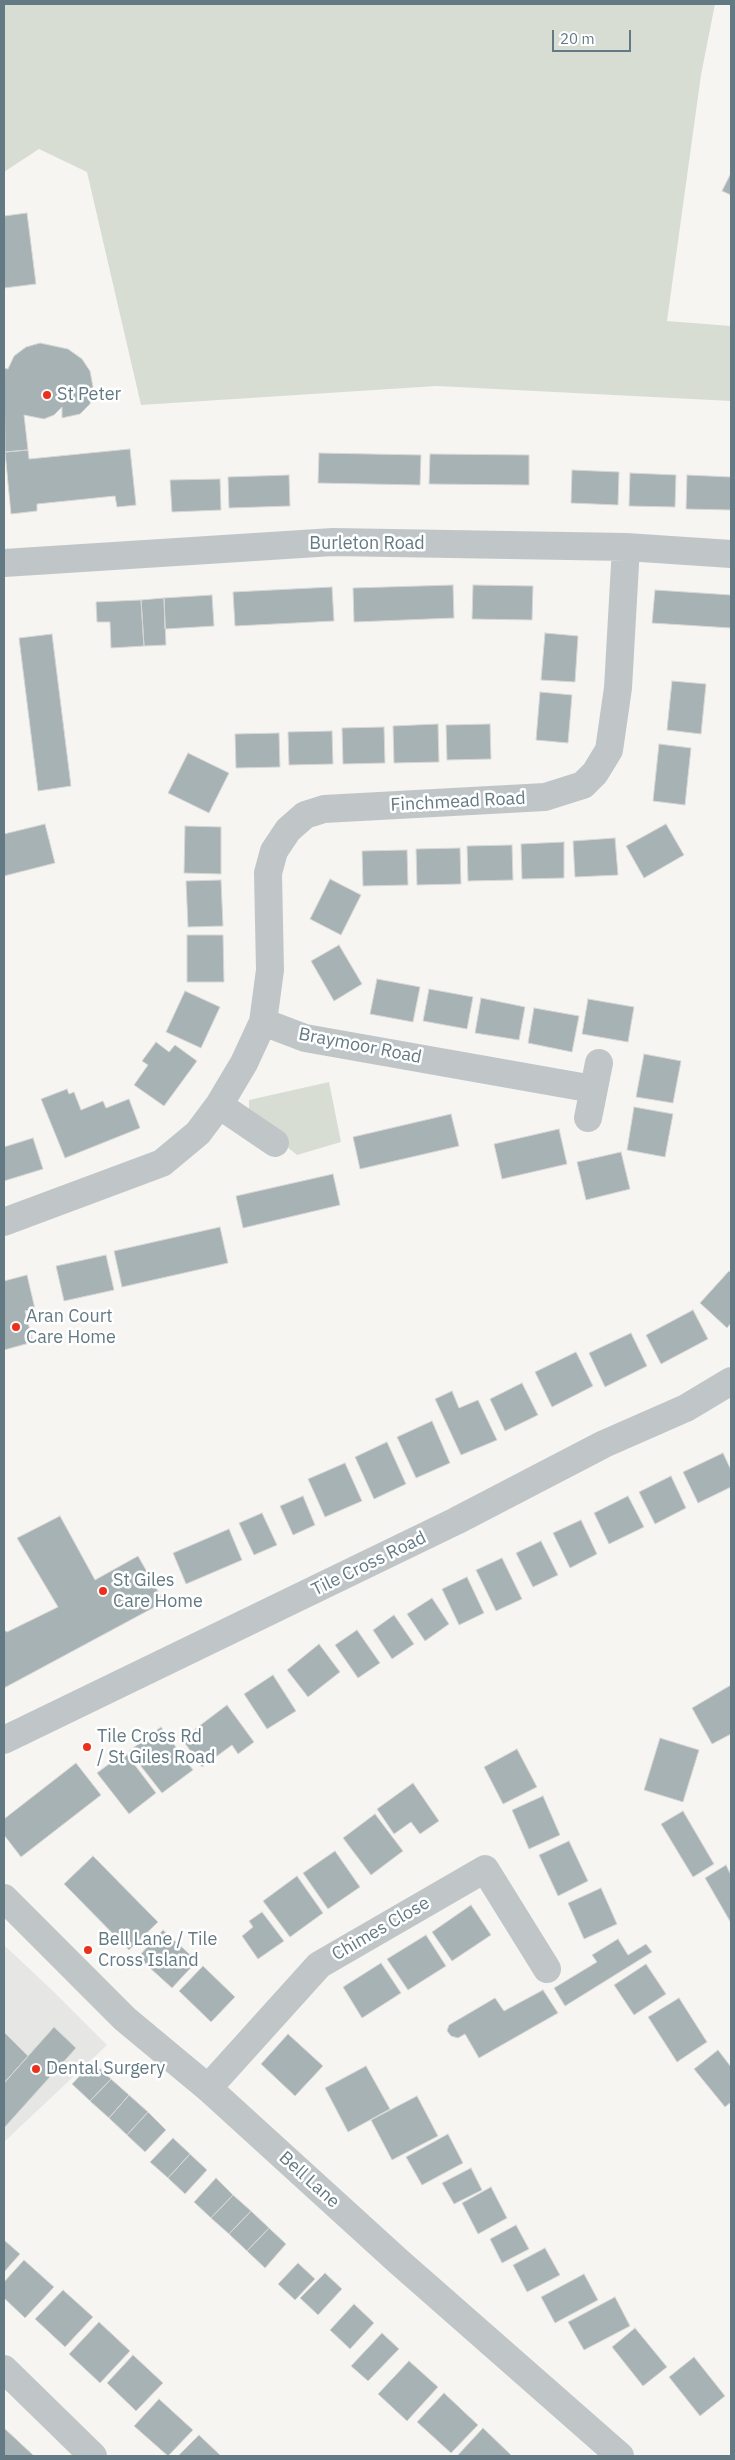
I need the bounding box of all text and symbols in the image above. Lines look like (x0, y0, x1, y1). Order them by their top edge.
scale bar (555, 20, 634, 52)
text: 20 m (560, 29, 595, 48)
place label: St Peter (57, 384, 121, 406)
marker: St Peter (41, 389, 53, 401)
street label: Burleton Road (309, 533, 425, 555)
street label: Finchmead Road (390, 788, 526, 816)
street label: Braymoor Road (297, 1023, 423, 1069)
place label: Aran Court Care Home (26, 1306, 116, 1348)
marker: Aran Court Care Home (10, 1321, 22, 1333)
street label: Tile Cross Road (308, 1527, 430, 1601)
place label: St Giles Care Home (113, 1570, 203, 1612)
marker: St Giles Care Home (97, 1585, 109, 1597)
place label: Tile Cross Rd / St Giles Road (97, 1726, 215, 1768)
marker: Tile Cross Rd / St Giles Road (81, 1741, 93, 1753)
street label: Chimes Close (328, 1892, 434, 1966)
place label: Bell Lane / Tile Cross Island (98, 1929, 217, 1972)
marker: Bell Lane / Tile Cross Island (82, 1944, 94, 1956)
place label: Dental Surgery (46, 2058, 165, 2080)
marker: Dental Surgery (30, 2063, 42, 2075)
street label: Bell Lane (274, 2147, 344, 2213)

